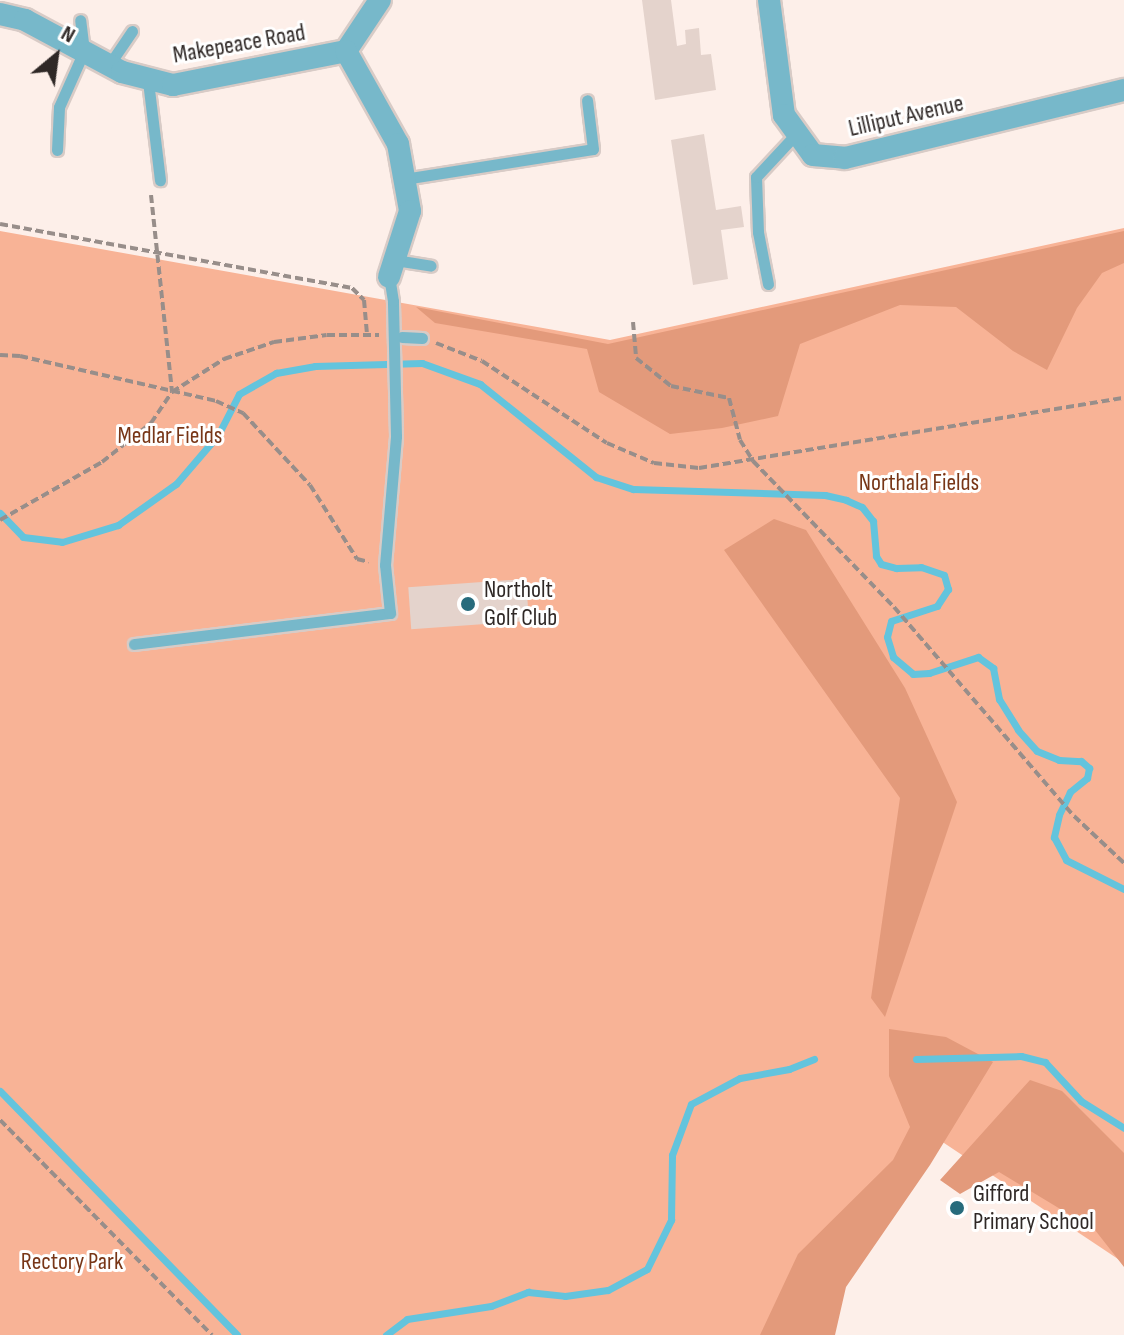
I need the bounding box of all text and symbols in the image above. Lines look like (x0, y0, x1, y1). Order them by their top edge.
north arrow (16, 16, 96, 96)
street label: Makepeace Road (171, 18, 307, 70)
text: N (56, 20, 80, 49)
street label: Lilliput Avenue (846, 89, 966, 143)
park label: Medlar Fields (118, 422, 222, 450)
park label: Northala Fields (859, 469, 979, 497)
place label: Northolt Golf Club (484, 576, 557, 632)
marker: Northolt Golf Club (459, 595, 477, 613)
place label: Gifford Primary School (973, 1180, 1094, 1236)
marker: Gifford Primary School (948, 1199, 966, 1217)
park label: Rectory Park (21, 1248, 123, 1276)

